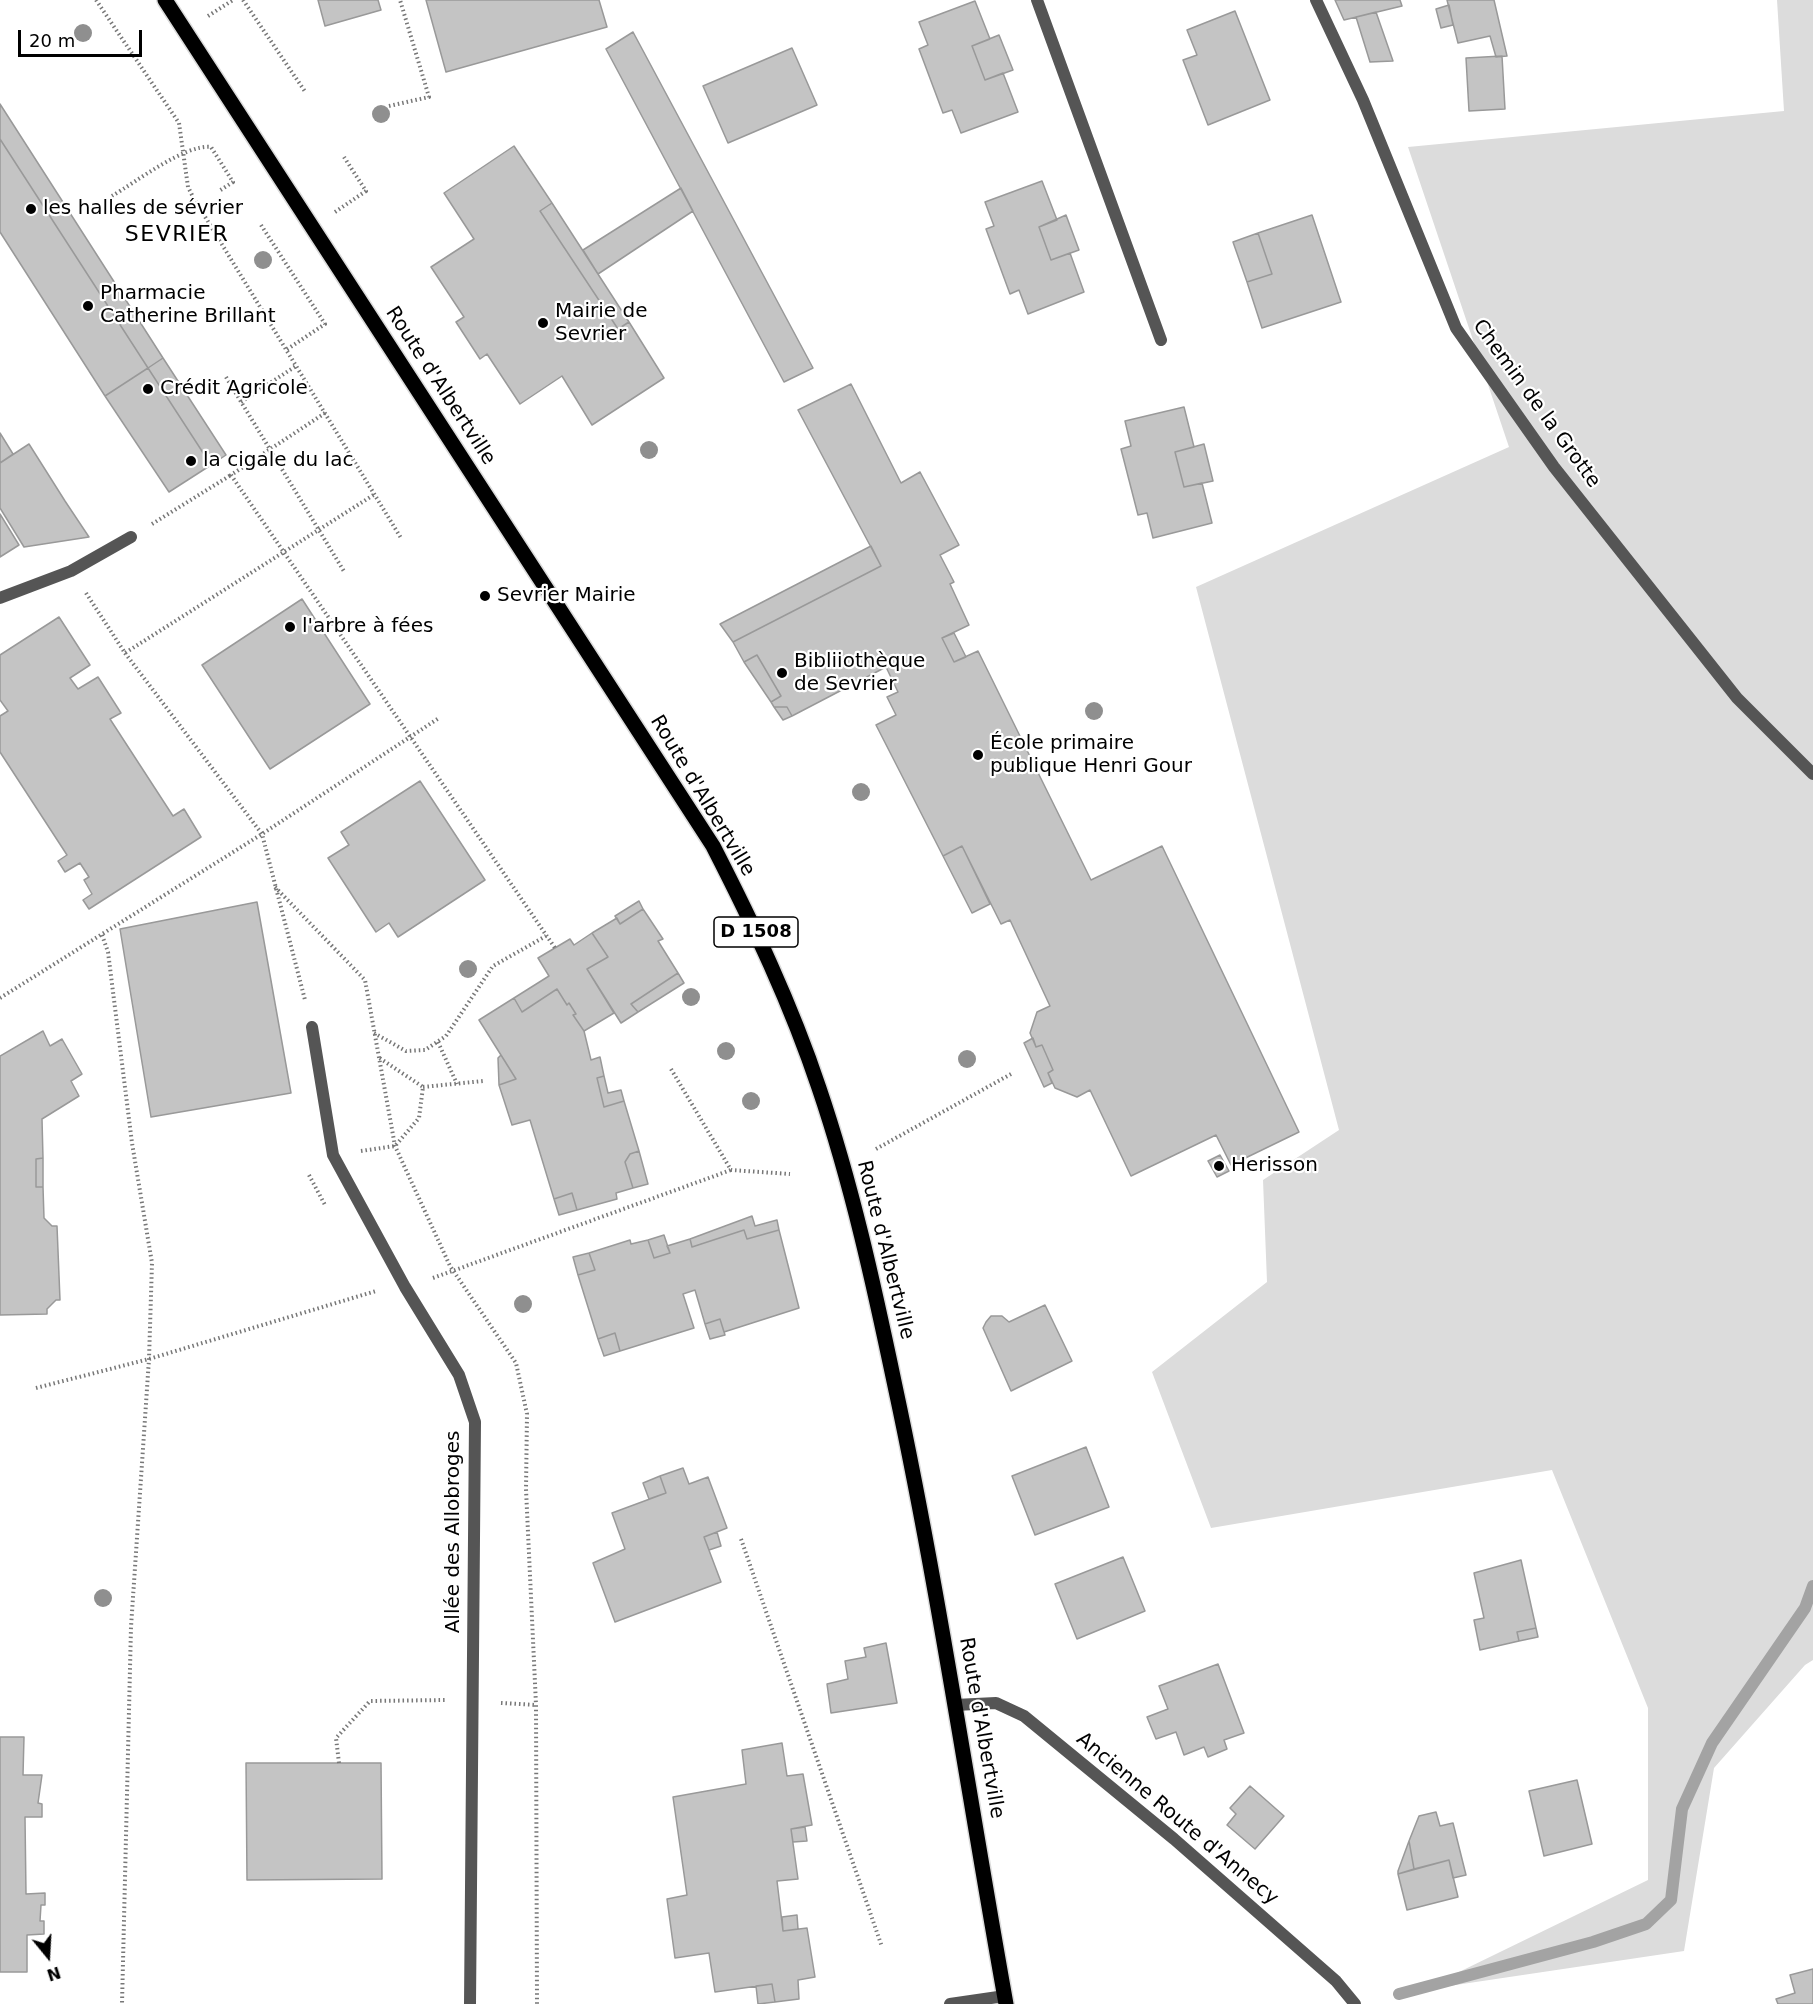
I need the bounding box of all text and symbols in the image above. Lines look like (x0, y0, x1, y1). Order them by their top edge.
scale bar (21, 18, 146, 56)
text: 20 m (29, 30, 75, 51)
place label: les halles de sévrier (43, 197, 243, 221)
marker: les halles de sévrier (24, 202, 38, 216)
district label: SEVRIER (125, 222, 229, 248)
place label: Pharmacie Catherine Brillant (100, 282, 276, 329)
marker: Pharmacie Catherine Brillant (81, 299, 95, 313)
place label: Mairie de Sevrier (555, 300, 648, 347)
street label: Route d'Albertville (380, 302, 500, 470)
street label: Chemin de la Grotte (1467, 315, 1605, 493)
marker: Mairie de Sevrier (536, 316, 550, 330)
place label: Crédit Agricole (160, 377, 308, 401)
marker: Crédit Agricole (141, 382, 155, 396)
place label: la cigale du lac (203, 449, 353, 473)
marker: la cigale du lac (184, 454, 198, 468)
place label: Sevrier Mairie (497, 584, 636, 608)
marker: Sevrier Mairie (478, 589, 492, 603)
place label: l'arbre à fées (302, 615, 433, 639)
marker: l'arbre à fées (283, 620, 297, 634)
place label: Bibliiothèque de Sevrier (794, 650, 925, 697)
marker: Bibliiothèque de Sevrier (775, 666, 789, 680)
street label: Route d'Albertville (644, 711, 760, 881)
place label: École primaire publique Henri Gour (990, 732, 1192, 779)
marker: École primaire publique Henri Gour (971, 748, 985, 762)
road number: D 1508 (714, 917, 798, 947)
place label: Herisson (1231, 1154, 1318, 1178)
street label: Route d'Albertville (851, 1158, 919, 1342)
marker: Herisson (1212, 1159, 1226, 1173)
street label: Allée des Allobroges (442, 1431, 466, 1633)
street label: Route d'Albertville (953, 1635, 1009, 1821)
street label: Ancienne Route d'Annecy (1071, 1728, 1283, 1910)
north arrow (18, 1926, 78, 1986)
text: N (44, 1962, 63, 1985)

